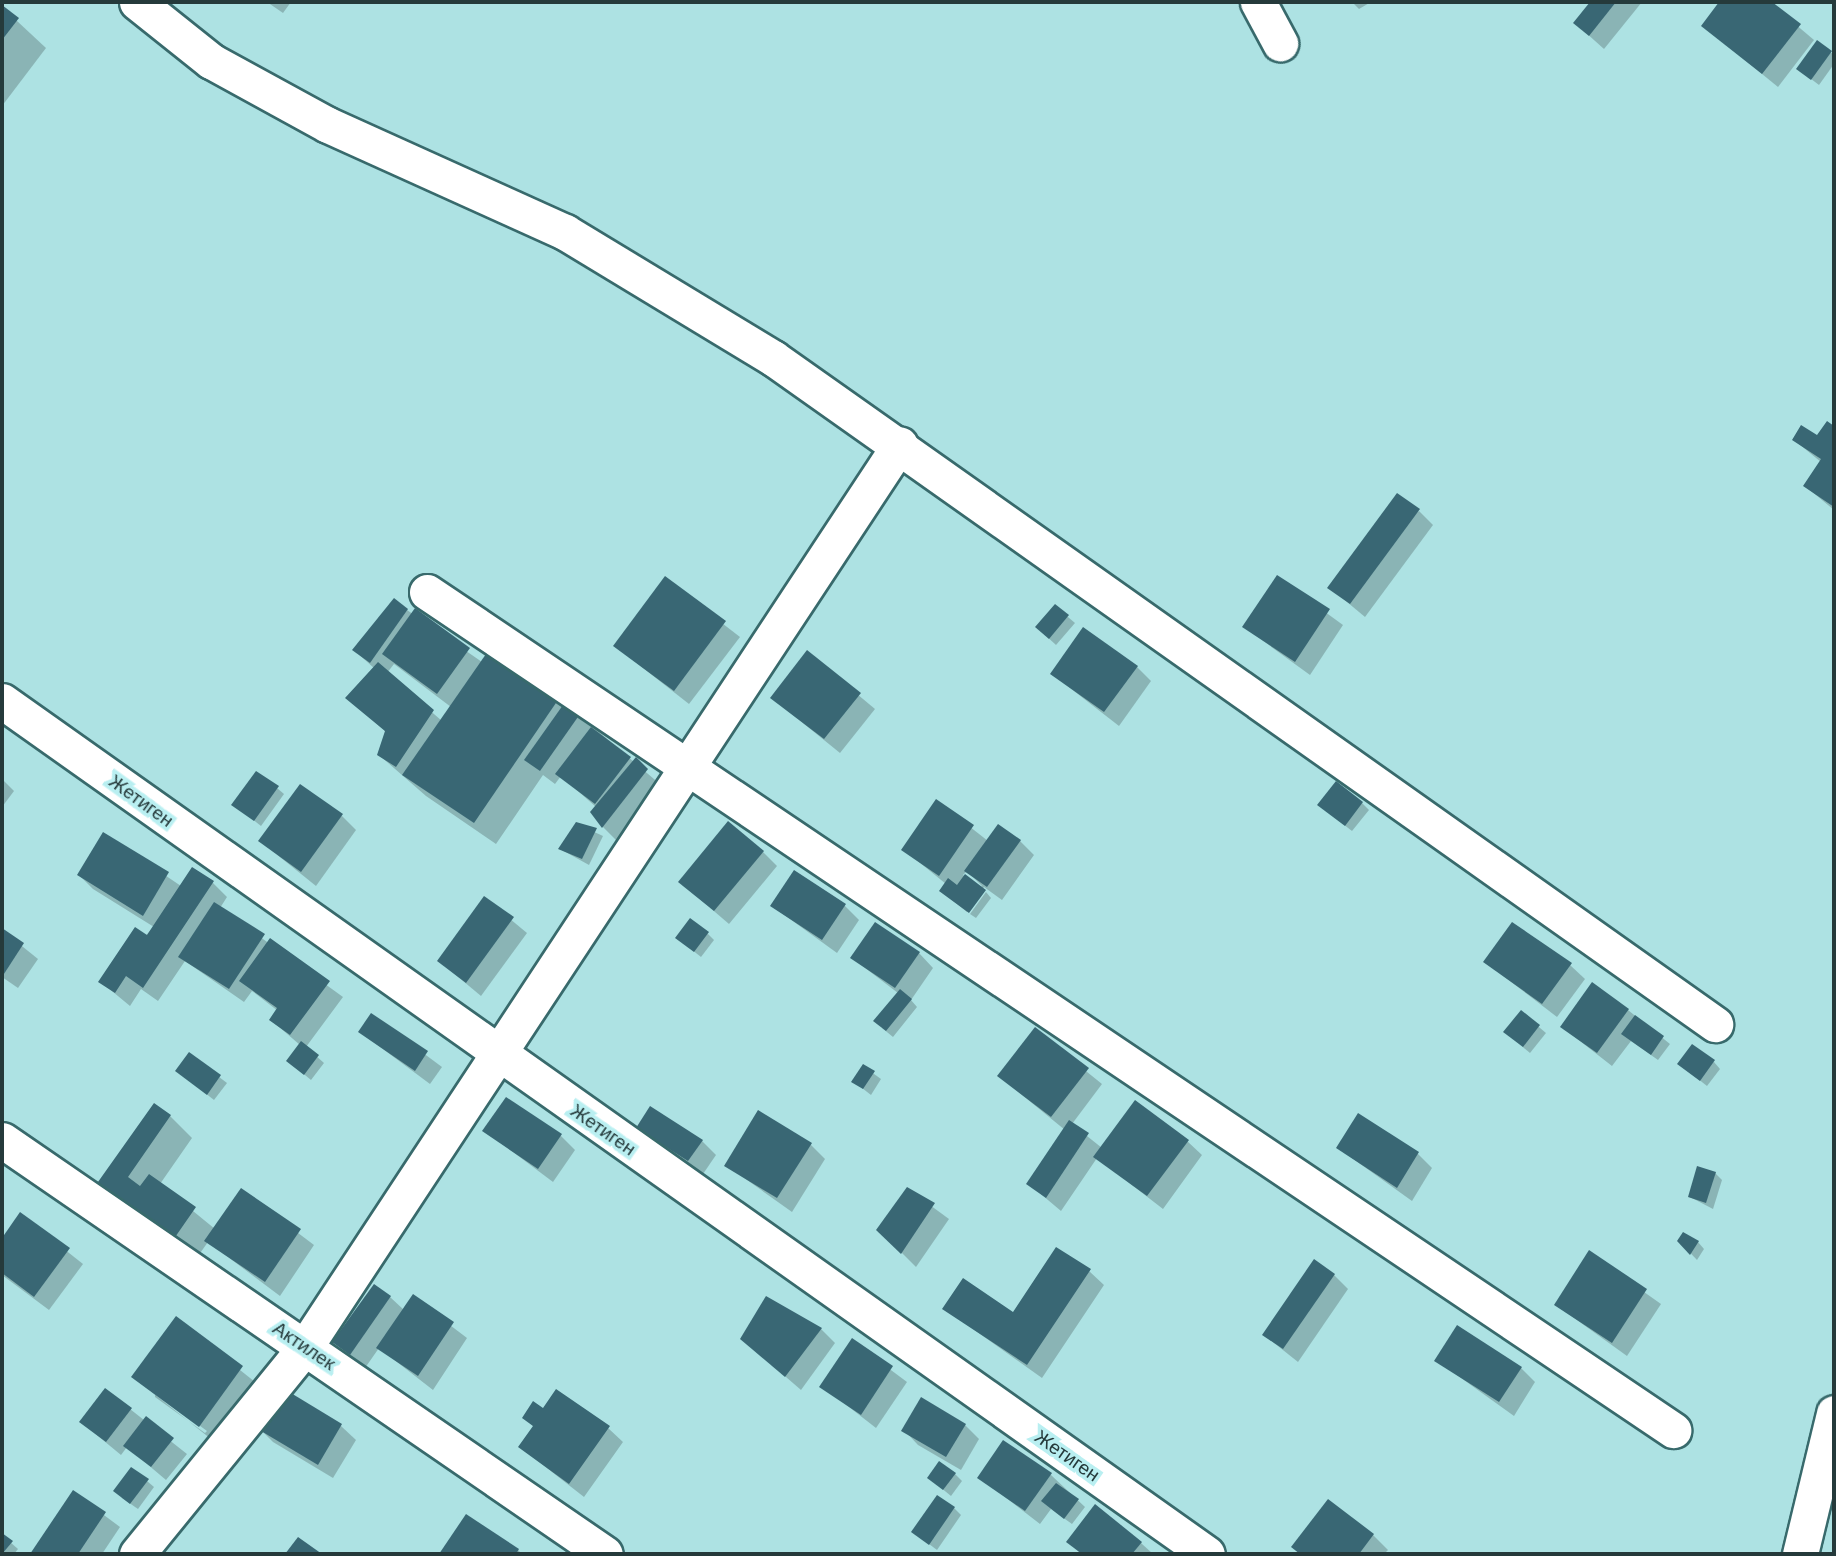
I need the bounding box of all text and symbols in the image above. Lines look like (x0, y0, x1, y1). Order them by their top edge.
street label: Жетиген (104, 770, 178, 832)
street label: Жетиген (566, 1099, 640, 1161)
street label: Актилек (268, 1317, 340, 1375)
street label: Жетиген (1030, 1425, 1104, 1487)

